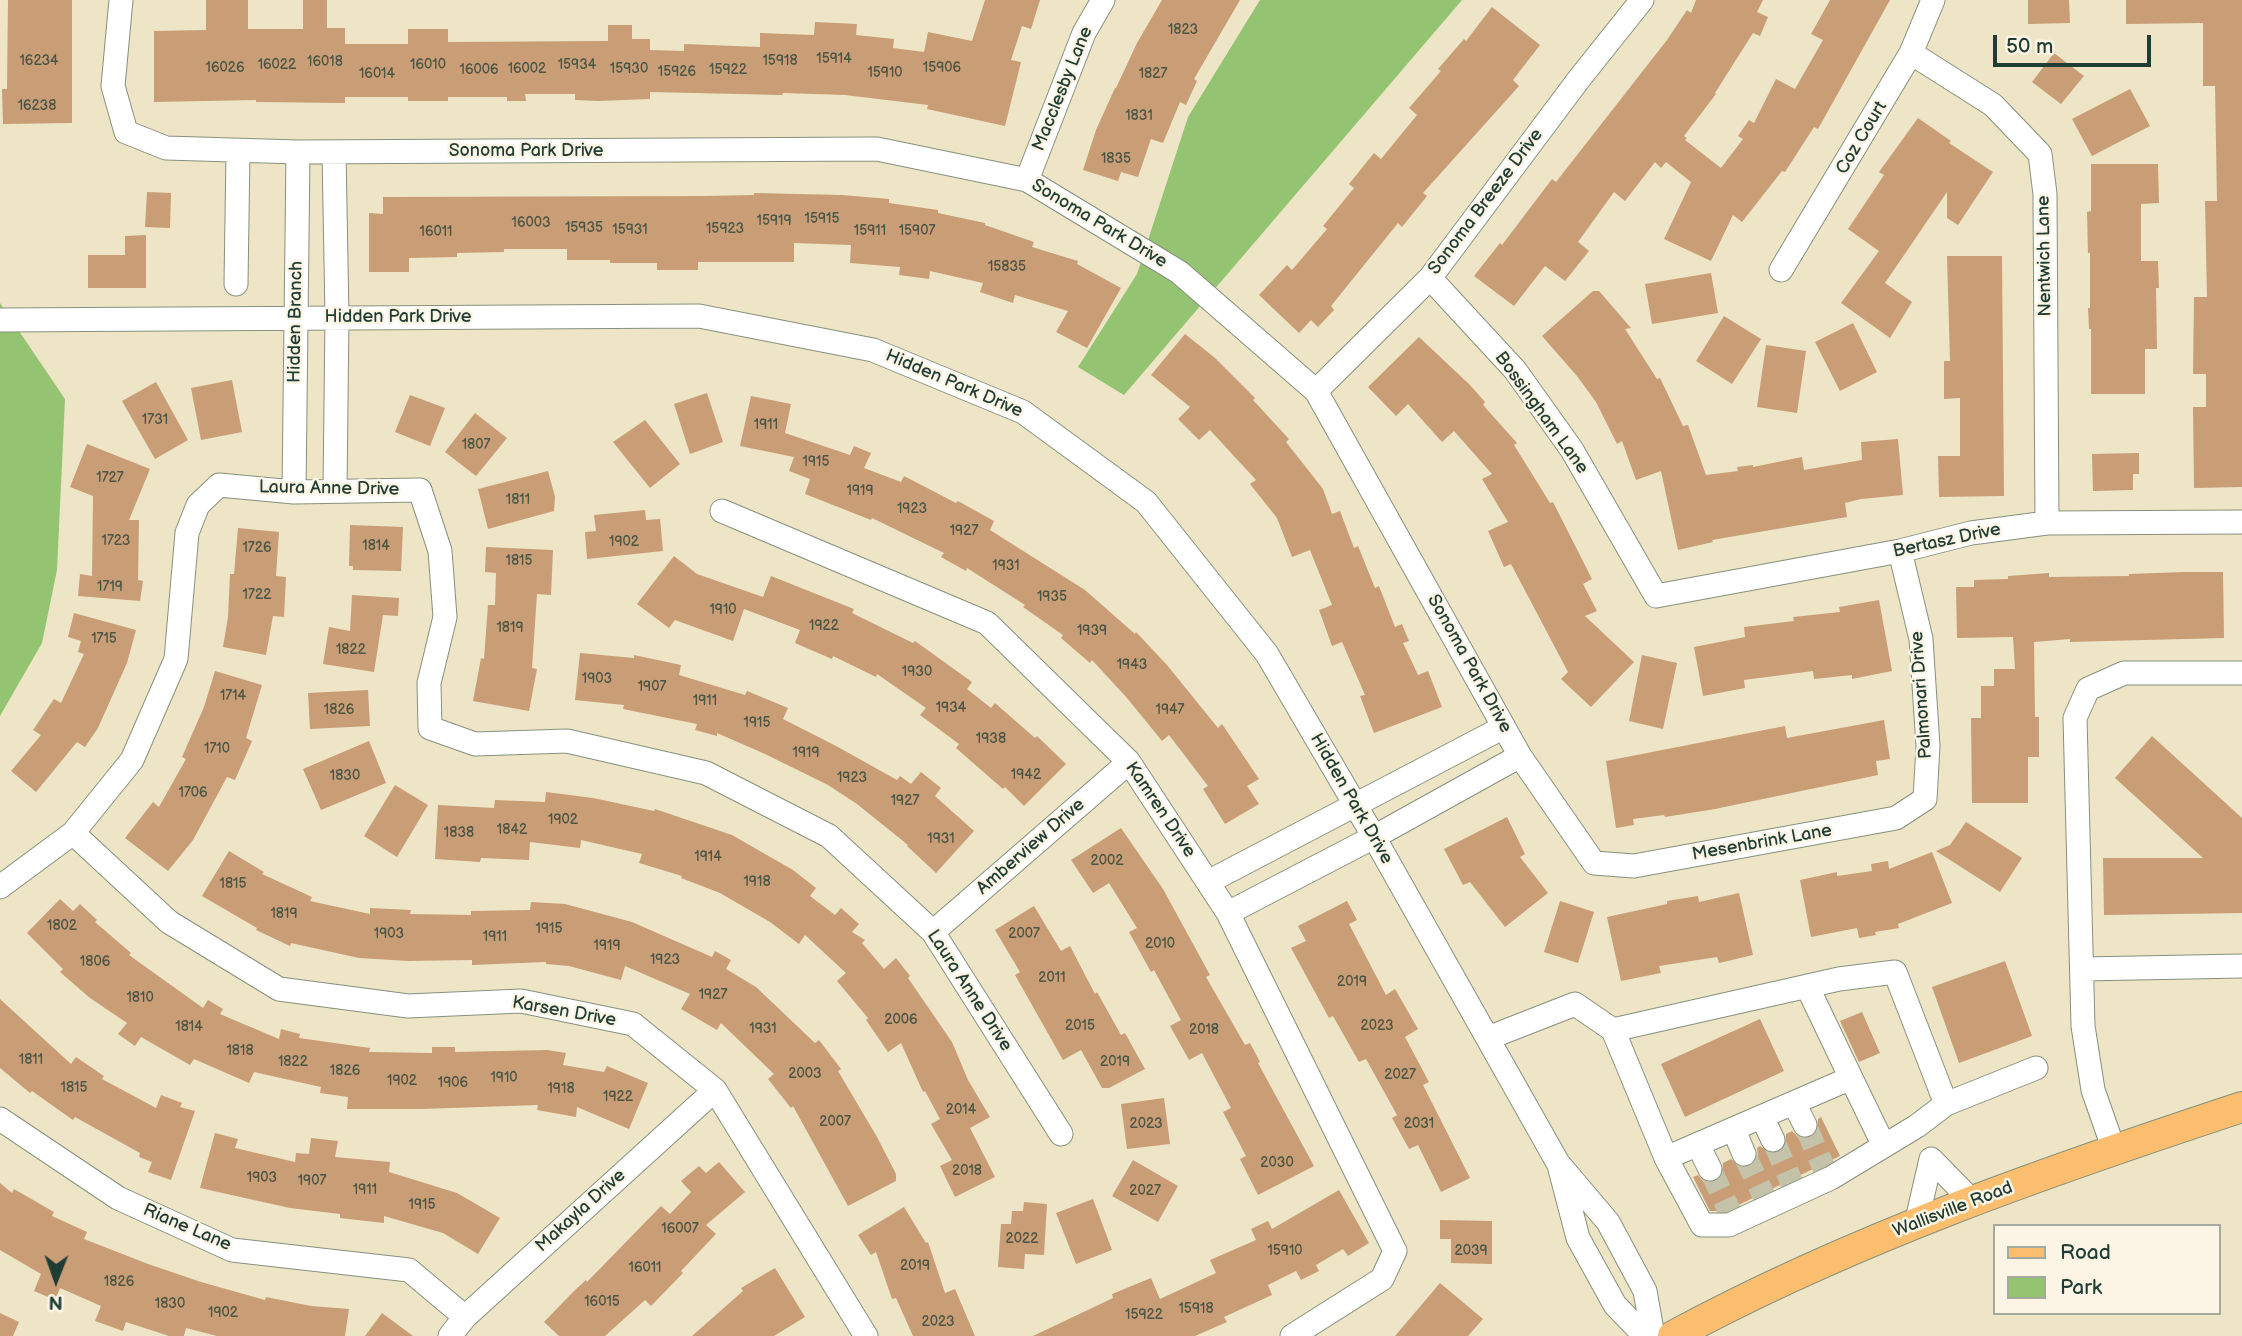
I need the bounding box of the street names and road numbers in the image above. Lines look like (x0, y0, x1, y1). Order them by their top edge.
street label: Macclesby Lane (1028, 24, 1098, 154)
street label: Coz Court (1832, 98, 1892, 178)
street label: Sonoma Breeze Drive (1424, 125, 1548, 279)
street label: Sonoma Park Drive (449, 140, 603, 162)
street label: Sonoma Park Drive (1027, 175, 1171, 273)
street label: Nentwich Lane (2033, 195, 2057, 317)
street label: Hidden Branch (284, 261, 308, 383)
street label: Hidden Park Drive (325, 306, 471, 328)
street label: Hidden Park Drive (882, 345, 1026, 423)
street label: Bossingham Lane (1489, 348, 1593, 478)
street label: Laura Anne Drive (259, 477, 399, 501)
street label: Bertasz Drive (1891, 519, 2003, 563)
street label: Sonoma Park Drive (1422, 591, 1516, 737)
street label: Palmonari Drive (1907, 630, 1937, 760)
street label: Hidden Park Drive (1305, 730, 1397, 868)
street label: Kamren Drive (1120, 758, 1200, 862)
street label: Amberview Drive (973, 794, 1089, 900)
street label: Mesenbrink Lane (1690, 820, 1834, 866)
street label: Laura Anne Drive (922, 926, 1016, 1056)
street label: Karsen Drive (510, 992, 618, 1032)
street label: Makayla Drive (531, 1165, 631, 1257)
street label: Wallisville Road (1890, 1177, 2016, 1243)
street label: Riane Lane (140, 1200, 234, 1256)

